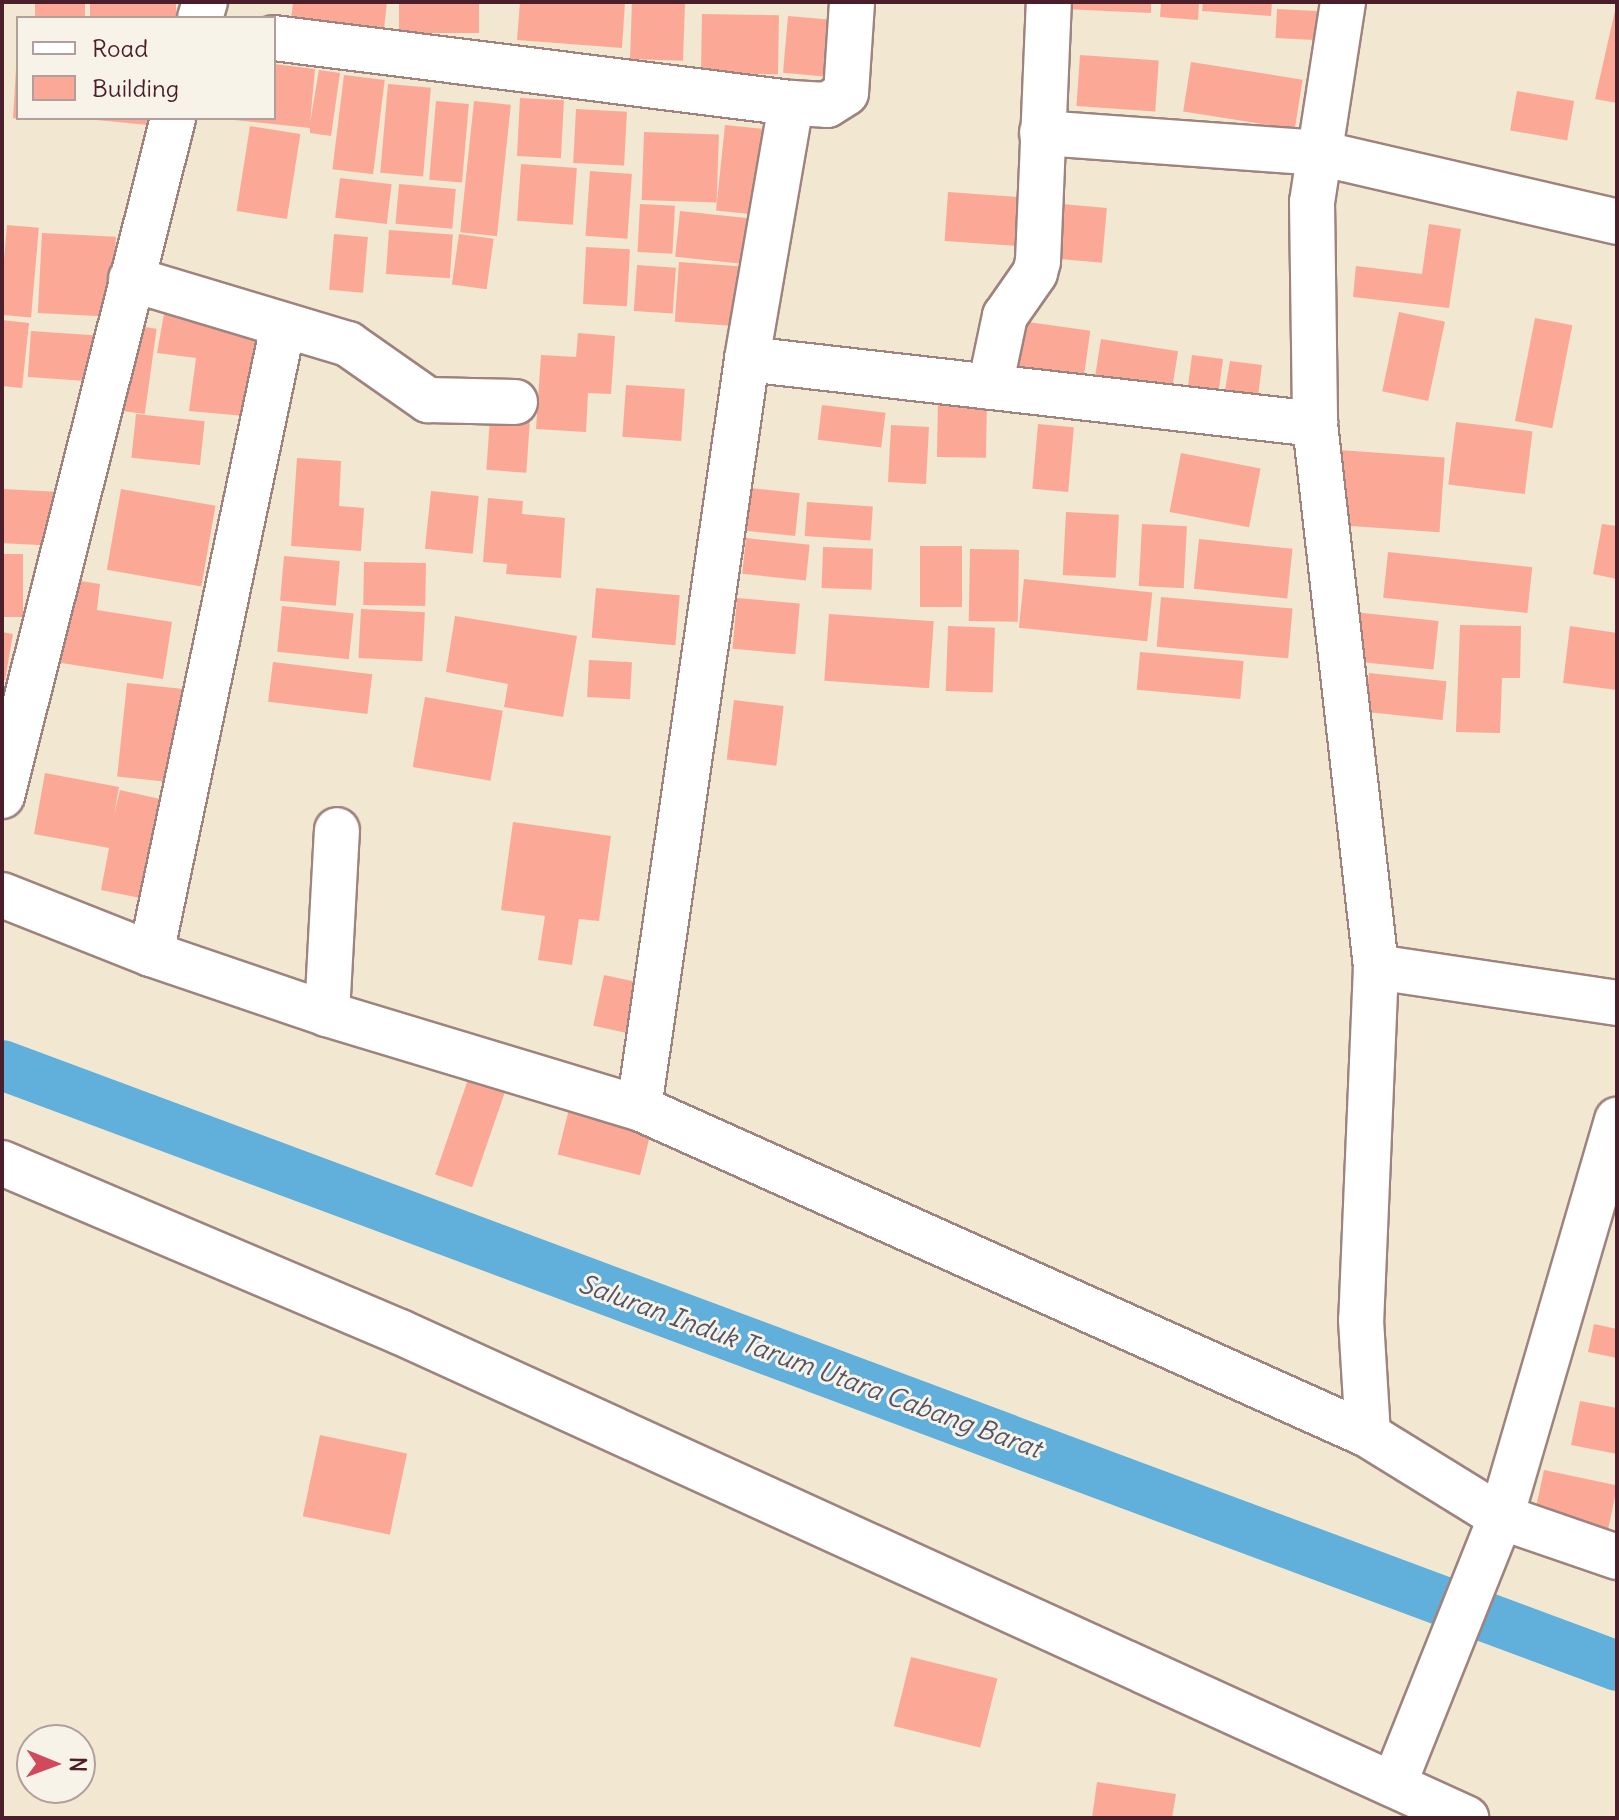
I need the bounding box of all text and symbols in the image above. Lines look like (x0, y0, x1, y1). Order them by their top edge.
legend (16, 16, 276, 120)
text: Road (92, 33, 148, 63)
text: Building (92, 73, 179, 103)
water label: Saluran Induk Tarum Utara Cabang Barat (575, 1268, 1045, 1464)
north arrow (16, 1724, 96, 1804)
text: N (64, 1757, 92, 1772)

